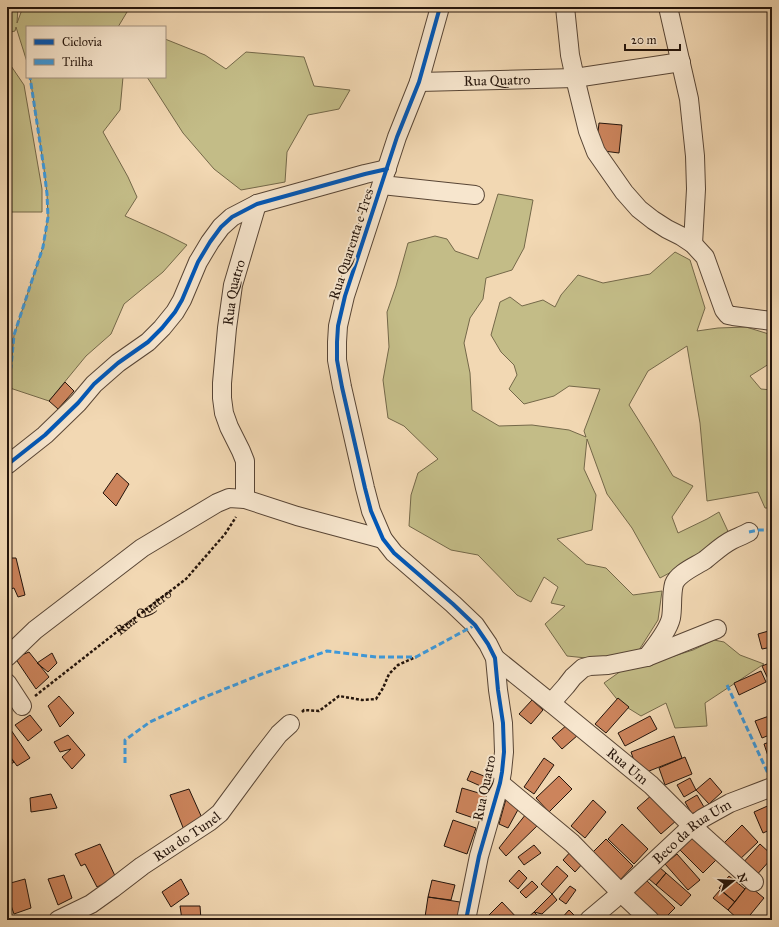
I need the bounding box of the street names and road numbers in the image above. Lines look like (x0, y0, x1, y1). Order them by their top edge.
street label: Rua Quatro (463, 71, 531, 90)
street label: Rua Quarenta e Tres (325, 186, 377, 302)
street label: Rua Quatro (219, 258, 249, 326)
street label: Rua Quatro (112, 585, 175, 639)
street label: Rua Um (603, 744, 652, 788)
street label: Rua Quatro (469, 754, 500, 822)
street label: Beco da Rua Um (649, 796, 735, 868)
street label: Rua do Tunel (150, 808, 224, 865)

